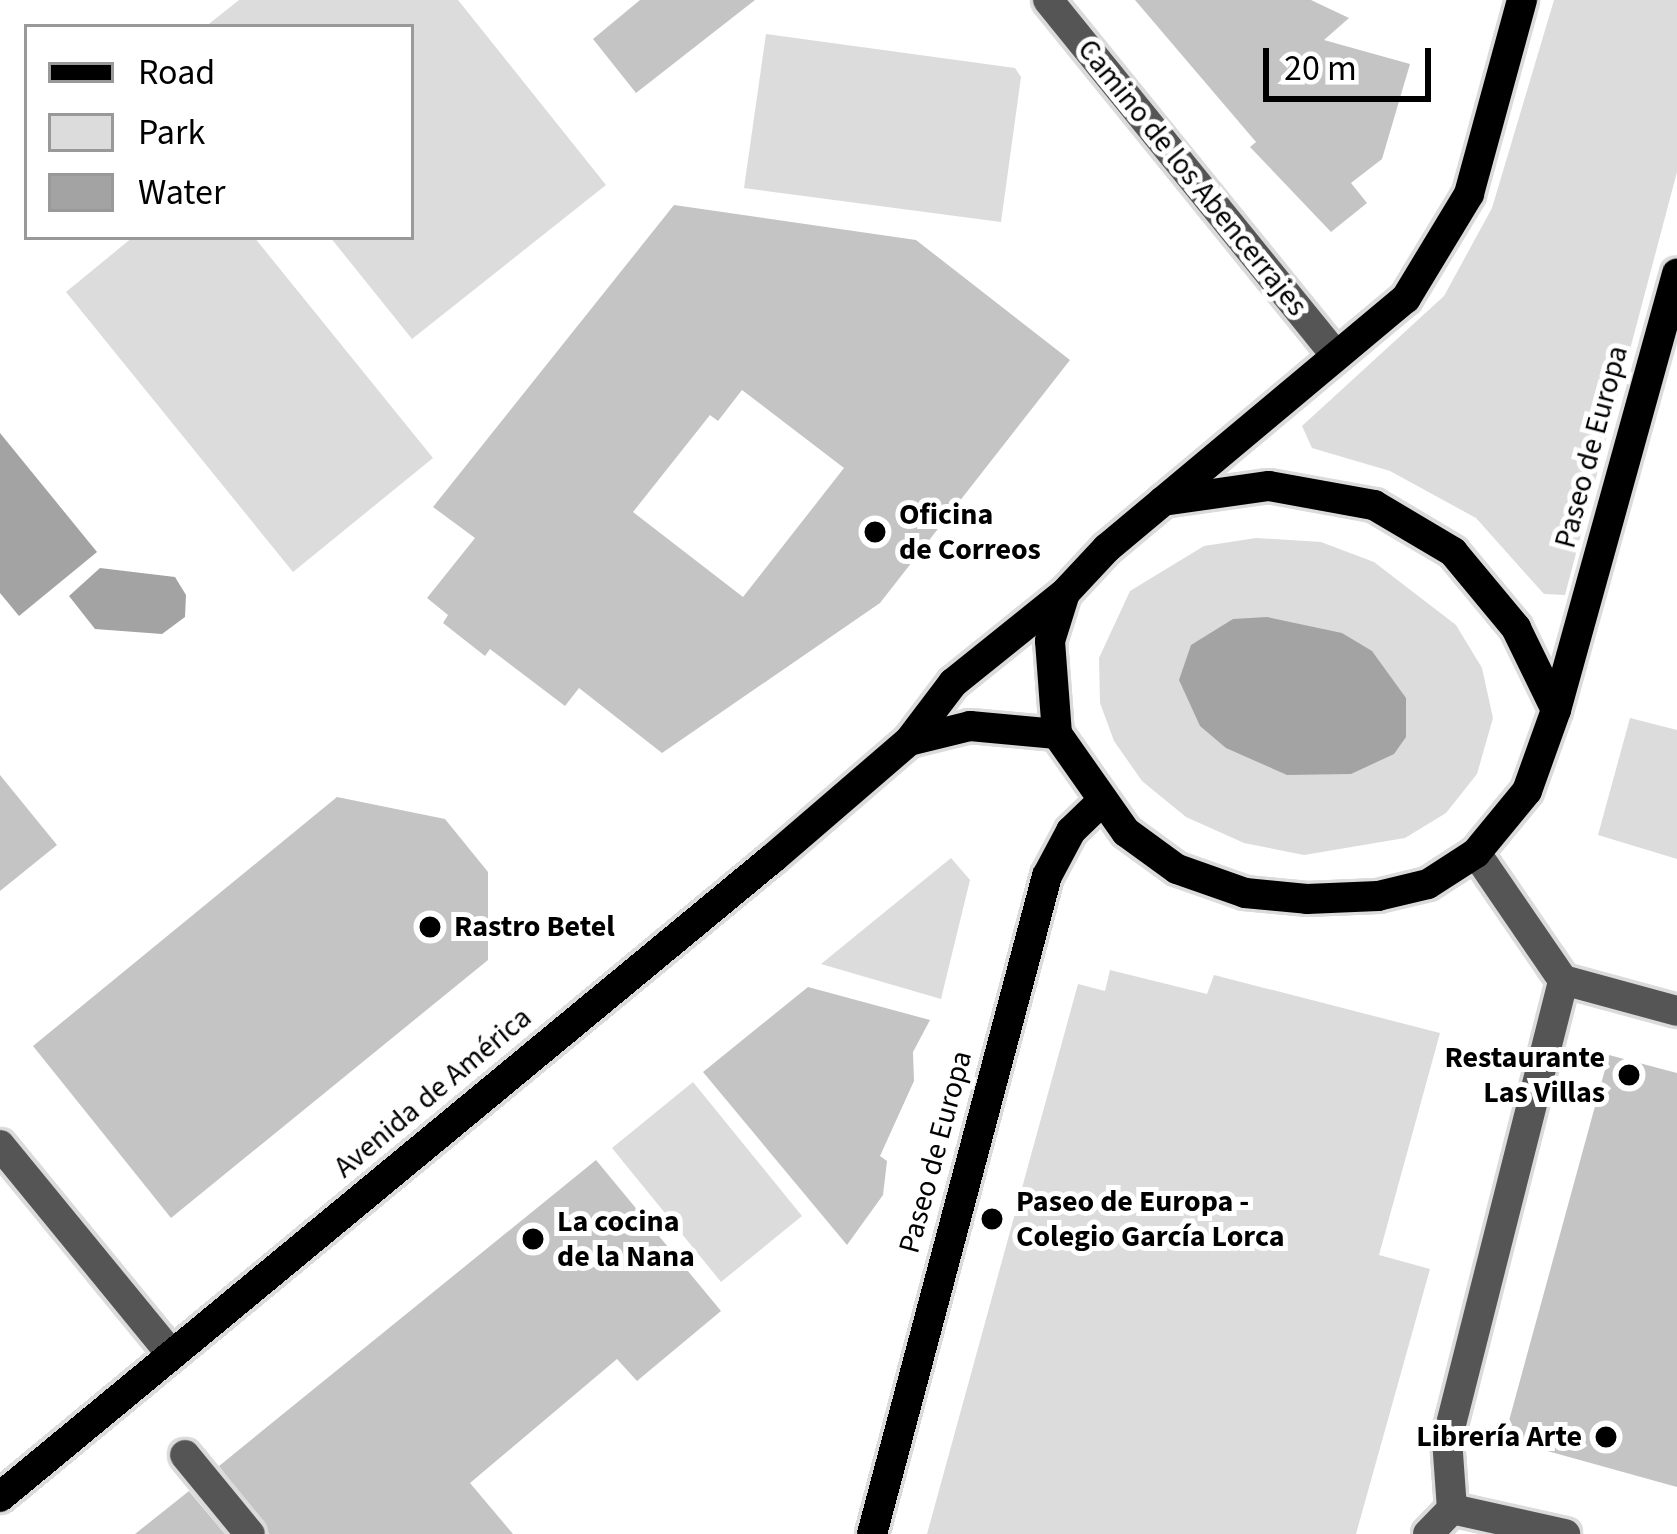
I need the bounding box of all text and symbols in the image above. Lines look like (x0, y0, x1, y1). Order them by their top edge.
legend (24, 24, 414, 240)
scale bar (1269, 24, 1437, 98)
street label: Camino de los Abencerrajes (1069, 32, 1315, 324)
text: 20 m (1284, 43, 1357, 94)
text: Road (138, 47, 215, 98)
text: Park (138, 107, 205, 158)
text: Water (138, 167, 225, 218)
street label: Paseo de Europa (1548, 342, 1636, 552)
place label: Oficina de Correos (899, 497, 1041, 568)
marker: Oficina de Correos (862, 519, 888, 545)
place label: Rastro Betel (454, 909, 615, 945)
marker: Rastro Betel (417, 914, 443, 940)
street label: Avenida de América (327, 1000, 539, 1186)
place label: Restaurante Las Villas (1444, 1040, 1605, 1110)
street label: Paseo de Europa (892, 1047, 980, 1257)
marker: Restaurante Las Villas (1616, 1062, 1642, 1088)
place label: Paseo de Europa - Colegio García Lorca (1016, 1184, 1285, 1254)
place label: La cocina de la Nana (557, 1204, 695, 1274)
marker: Paseo de Europa - Colegio García Lorca (979, 1206, 1005, 1232)
marker: La cocina de la Nana (520, 1226, 546, 1252)
place label: Librería Arte (1416, 1419, 1582, 1455)
marker: Librería Arte (1593, 1424, 1619, 1450)

